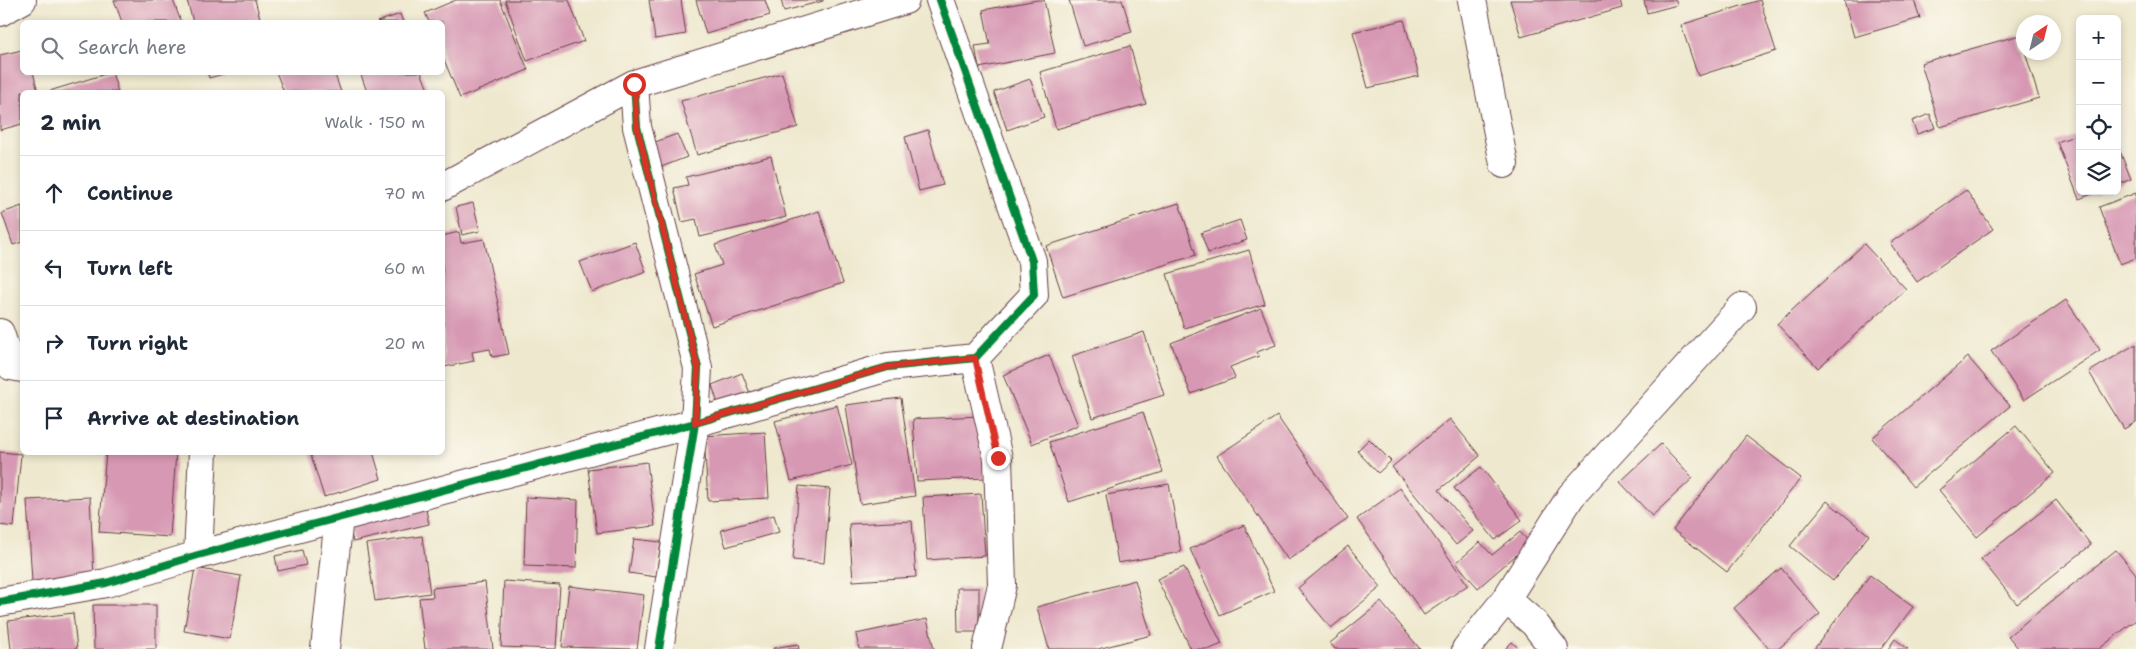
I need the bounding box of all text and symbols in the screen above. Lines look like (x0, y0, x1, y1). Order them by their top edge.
north arrow (2016, 15, 2061, 60)
map controls (2076, 15, 2121, 195)
button: + (2076, 15, 2121, 60)
search box (20, 20, 445, 75)
icon: search (38, 34, 66, 62)
text: Search here (78, 35, 187, 60)
button: − (2076, 60, 2121, 105)
route start (623, 73, 646, 96)
button: locate (2076, 105, 2121, 150)
text: 2 min (40, 109, 101, 137)
text: Walk · 150 m (324, 112, 425, 133)
button: layers (2076, 150, 2121, 195)
icon: ahead (40, 179, 68, 207)
text: Continue (87, 181, 173, 206)
text: 70 m (384, 183, 425, 204)
icon: left (40, 254, 68, 282)
text: Turn left (87, 256, 173, 281)
text: 60 m (384, 258, 425, 279)
icon: right (40, 329, 68, 357)
text: Turn right (87, 331, 188, 356)
text: 20 m (384, 333, 425, 354)
icon: arrive (40, 404, 68, 432)
text: Arrive at destination (87, 406, 299, 431)
route end (987, 447, 1010, 470)

